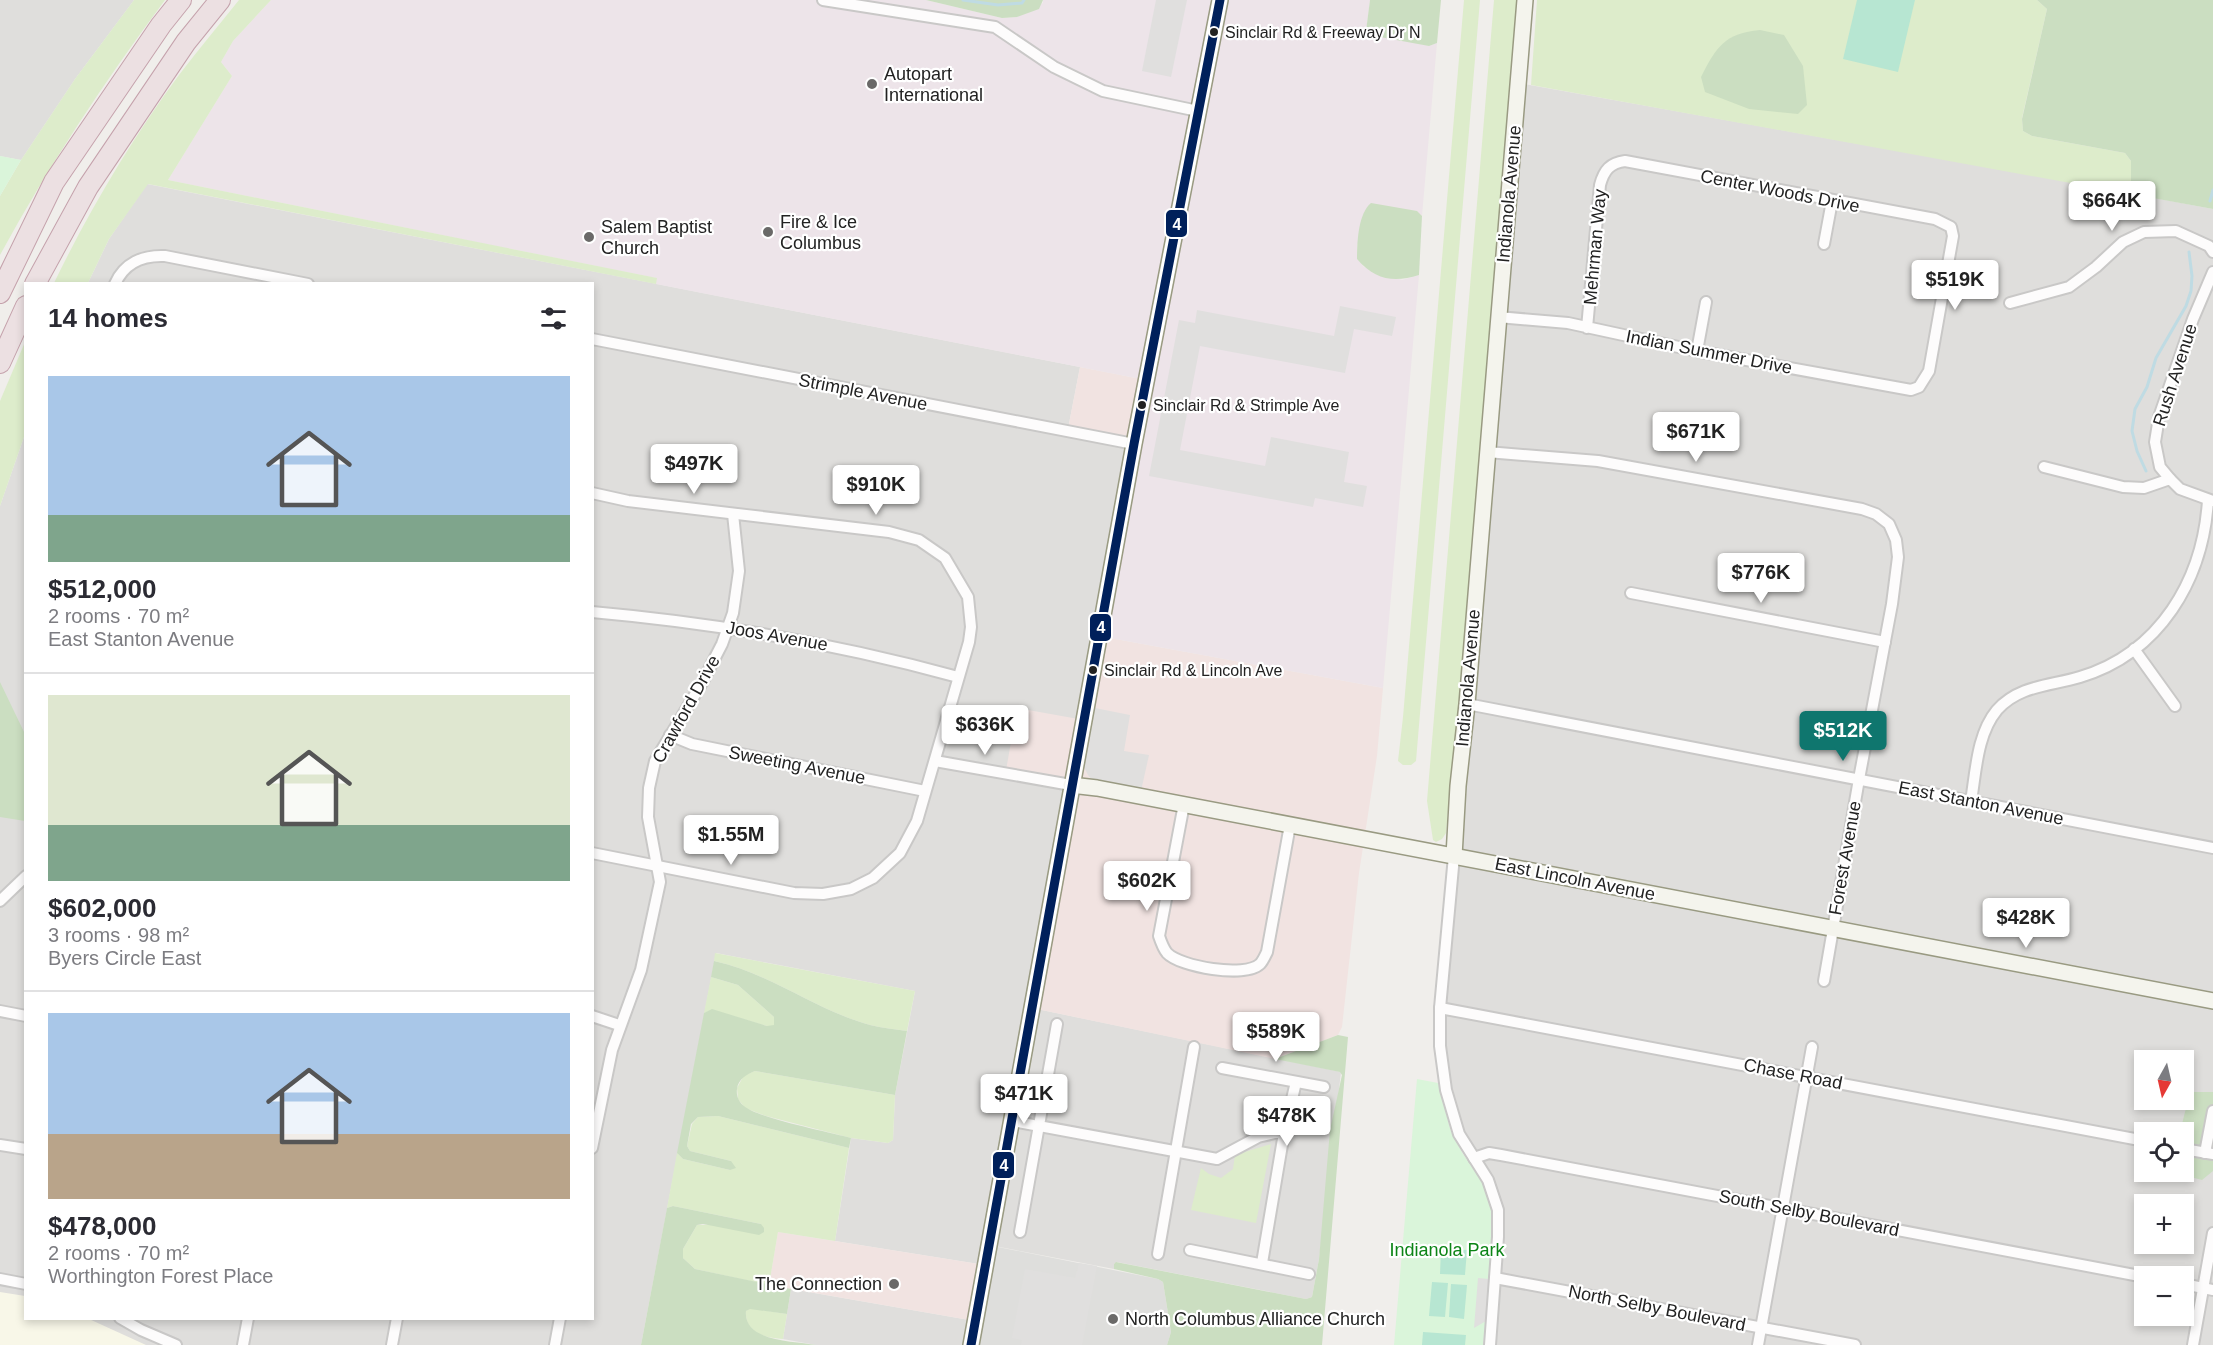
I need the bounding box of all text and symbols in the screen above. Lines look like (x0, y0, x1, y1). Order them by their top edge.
place label: Sinclair Rd & Freeway Dr N (1225, 24, 1421, 41)
marker: Sinclair Rd & Freeway Dr N (1208, 26, 1220, 38)
place label: Autopart International (884, 64, 983, 105)
marker: Autopart International (865, 77, 879, 91)
street label: Indianola Avenue (1493, 124, 1525, 264)
street label: Center Woods Drive (1699, 166, 1861, 216)
pin: $664K (2070, 181, 2154, 232)
street label: Mehrman Way (1580, 188, 1610, 306)
text: $664K (2083, 189, 2141, 211)
line badge: 4 (1165, 209, 1188, 238)
place label: Fire & Ice Columbus (780, 212, 861, 253)
text: 4 (1173, 216, 1182, 233)
place label: Salem Baptist Church (601, 217, 712, 258)
marker: Fire & Ice Columbus (761, 225, 775, 239)
marker: Salem Baptist Church (582, 230, 596, 244)
pin: $519K (1913, 260, 1997, 311)
text: $519K (1926, 268, 1984, 290)
icon: filters (537, 302, 570, 335)
text: 14 homes (48, 303, 168, 333)
street label: Rush Avenue (2149, 321, 2201, 429)
street label: Indian Summer Drive (1624, 326, 1794, 378)
street label: Strimple Avenue (797, 370, 929, 414)
place label: Sinclair Rd & Strimple Ave (1153, 397, 1340, 414)
marker: Sinclair Rd & Strimple Ave (1136, 399, 1148, 411)
pin: $671K (1654, 412, 1738, 463)
icon: home (255, 415, 363, 523)
text: $671K (1667, 420, 1725, 442)
pin: $497K (652, 444, 736, 495)
text: $497K (665, 452, 723, 474)
pin: $910K (834, 465, 918, 516)
text: $910K (847, 473, 905, 495)
pin: $776K (1719, 553, 1803, 604)
text: $776K (1732, 561, 1790, 583)
text: $512,000 (48, 574, 156, 604)
text: 2 rooms · 70 m² (48, 605, 189, 627)
street label: Indianola Avenue (1452, 608, 1484, 748)
line badge: 4 (1089, 613, 1112, 642)
street label: Joos Avenue (725, 617, 829, 655)
text: 4 (1097, 619, 1106, 636)
text: East Stanton Avenue (48, 628, 234, 650)
street label: Crawford Drive (648, 652, 724, 766)
place label: Sinclair Rd & Lincoln Ave (1104, 662, 1283, 679)
marker: Sinclair Rd & Lincoln Ave (1087, 664, 1099, 676)
pin: $636K (943, 705, 1027, 756)
pin: $512K (1801, 711, 1885, 762)
text: $636K (956, 713, 1014, 735)
text: $512K (1814, 719, 1872, 741)
icon: home (255, 734, 363, 842)
street label: Sweeting Avenue (727, 742, 867, 788)
street label: East Stanton Avenue (1897, 777, 2065, 829)
street label: Forest Avenue (1825, 799, 1865, 917)
pin: $1.55M (682, 815, 780, 866)
text: $1.55M (698, 823, 764, 845)
street label: East Lincoln Avenue (1493, 854, 1657, 904)
pin: $602K (1105, 861, 1189, 912)
text: $602K (1118, 869, 1176, 891)
text: $602,000 (48, 893, 156, 923)
pin: $428K (1984, 898, 2068, 949)
text: $428K (1997, 906, 2055, 928)
text: 3 rooms · 98 m² (48, 924, 189, 946)
text: Byers Circle East (48, 947, 201, 969)
pin: $589K (1234, 1012, 1318, 1063)
text: $589K (1247, 1020, 1305, 1042)
north arrow (2134, 1050, 2194, 1110)
map controls (2134, 1050, 2194, 1326)
icon: home (255, 1052, 363, 1160)
street label: Chase Road (1742, 1055, 1844, 1093)
pin: $471K (982, 1074, 1066, 1125)
text: $471K (995, 1082, 1053, 1104)
pin: $478K (1245, 1096, 1329, 1147)
text: $478K (1258, 1104, 1316, 1126)
button: locate (2134, 1122, 2194, 1182)
line badge: 4 (992, 1151, 1015, 1179)
text: 4 (1000, 1157, 1009, 1174)
street label: South Selby Boulevard (1717, 1186, 1901, 1240)
button: + (2134, 1194, 2194, 1254)
text: $478,000 (48, 1211, 156, 1241)
park label: Indianola Park (1389, 1240, 1506, 1260)
text: 2 rooms · 70 m² (48, 1242, 189, 1264)
text: Worthington Forest Place (48, 1265, 273, 1287)
button: − (2134, 1266, 2194, 1326)
place label: The Connection (755, 1274, 882, 1294)
marker: The Connection (887, 1277, 901, 1291)
street label: North Selby Boulevard (1567, 1281, 1747, 1335)
place label: North Columbus Alliance Church (1125, 1309, 1385, 1329)
marker: North Columbus Alliance Church (1106, 1312, 1120, 1326)

